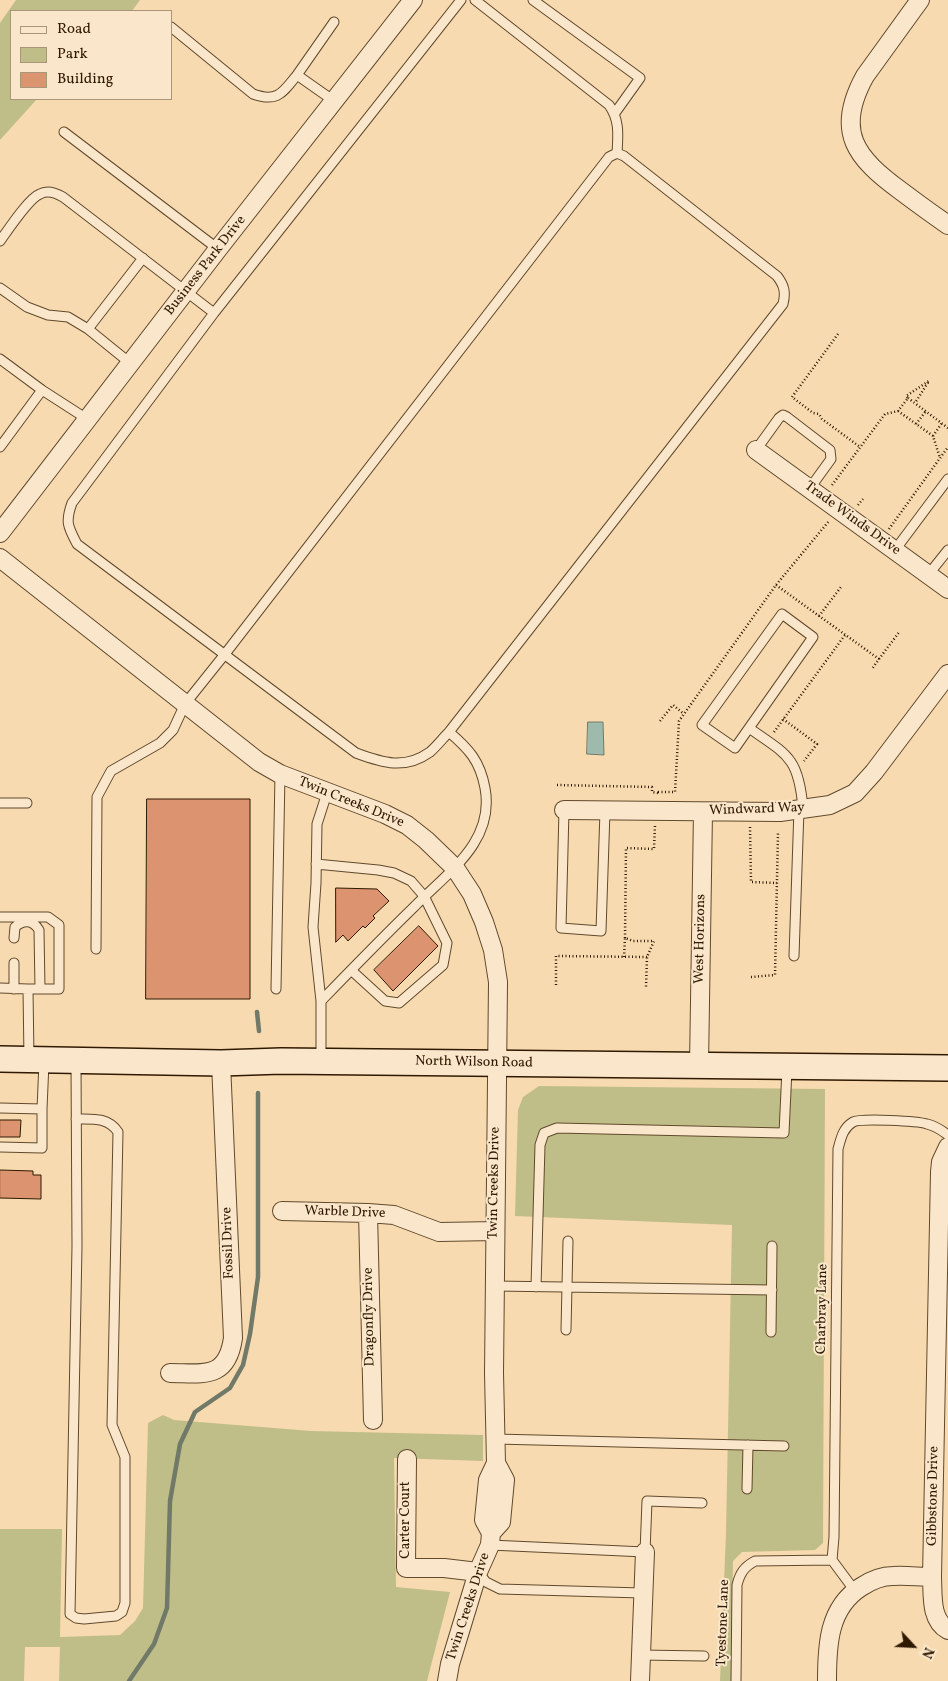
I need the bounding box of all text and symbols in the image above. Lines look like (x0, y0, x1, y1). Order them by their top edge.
legend (10, 10, 172, 100)
text: Road (57, 19, 91, 40)
text: Park (57, 44, 88, 65)
text: Building (57, 69, 113, 90)
street label: Business Park Drive (162, 213, 250, 319)
street label: Trade Winds Drive (801, 478, 903, 560)
street label: Twin Creeks Drive (296, 774, 406, 832)
street label: Windward Way (709, 800, 805, 820)
street label: West Horizons (692, 894, 710, 984)
street label: North Wilson Road (415, 1054, 533, 1072)
street label: Twin Creeks Drive (486, 1127, 504, 1239)
street label: Warble Drive (304, 1203, 386, 1223)
street label: Fossil Drive (219, 1207, 239, 1279)
street label: Charbray Lane (814, 1264, 832, 1354)
street label: Dragonfly Drive (361, 1267, 379, 1367)
street label: Gibbstone Drive (925, 1446, 943, 1546)
street label: Carter Court (398, 1481, 414, 1559)
street label: Twin Creeks Drive (444, 1551, 494, 1663)
street label: Tyestone Lane (714, 1579, 734, 1667)
north arrow (888, 1621, 938, 1671)
text: N (916, 1644, 938, 1661)

